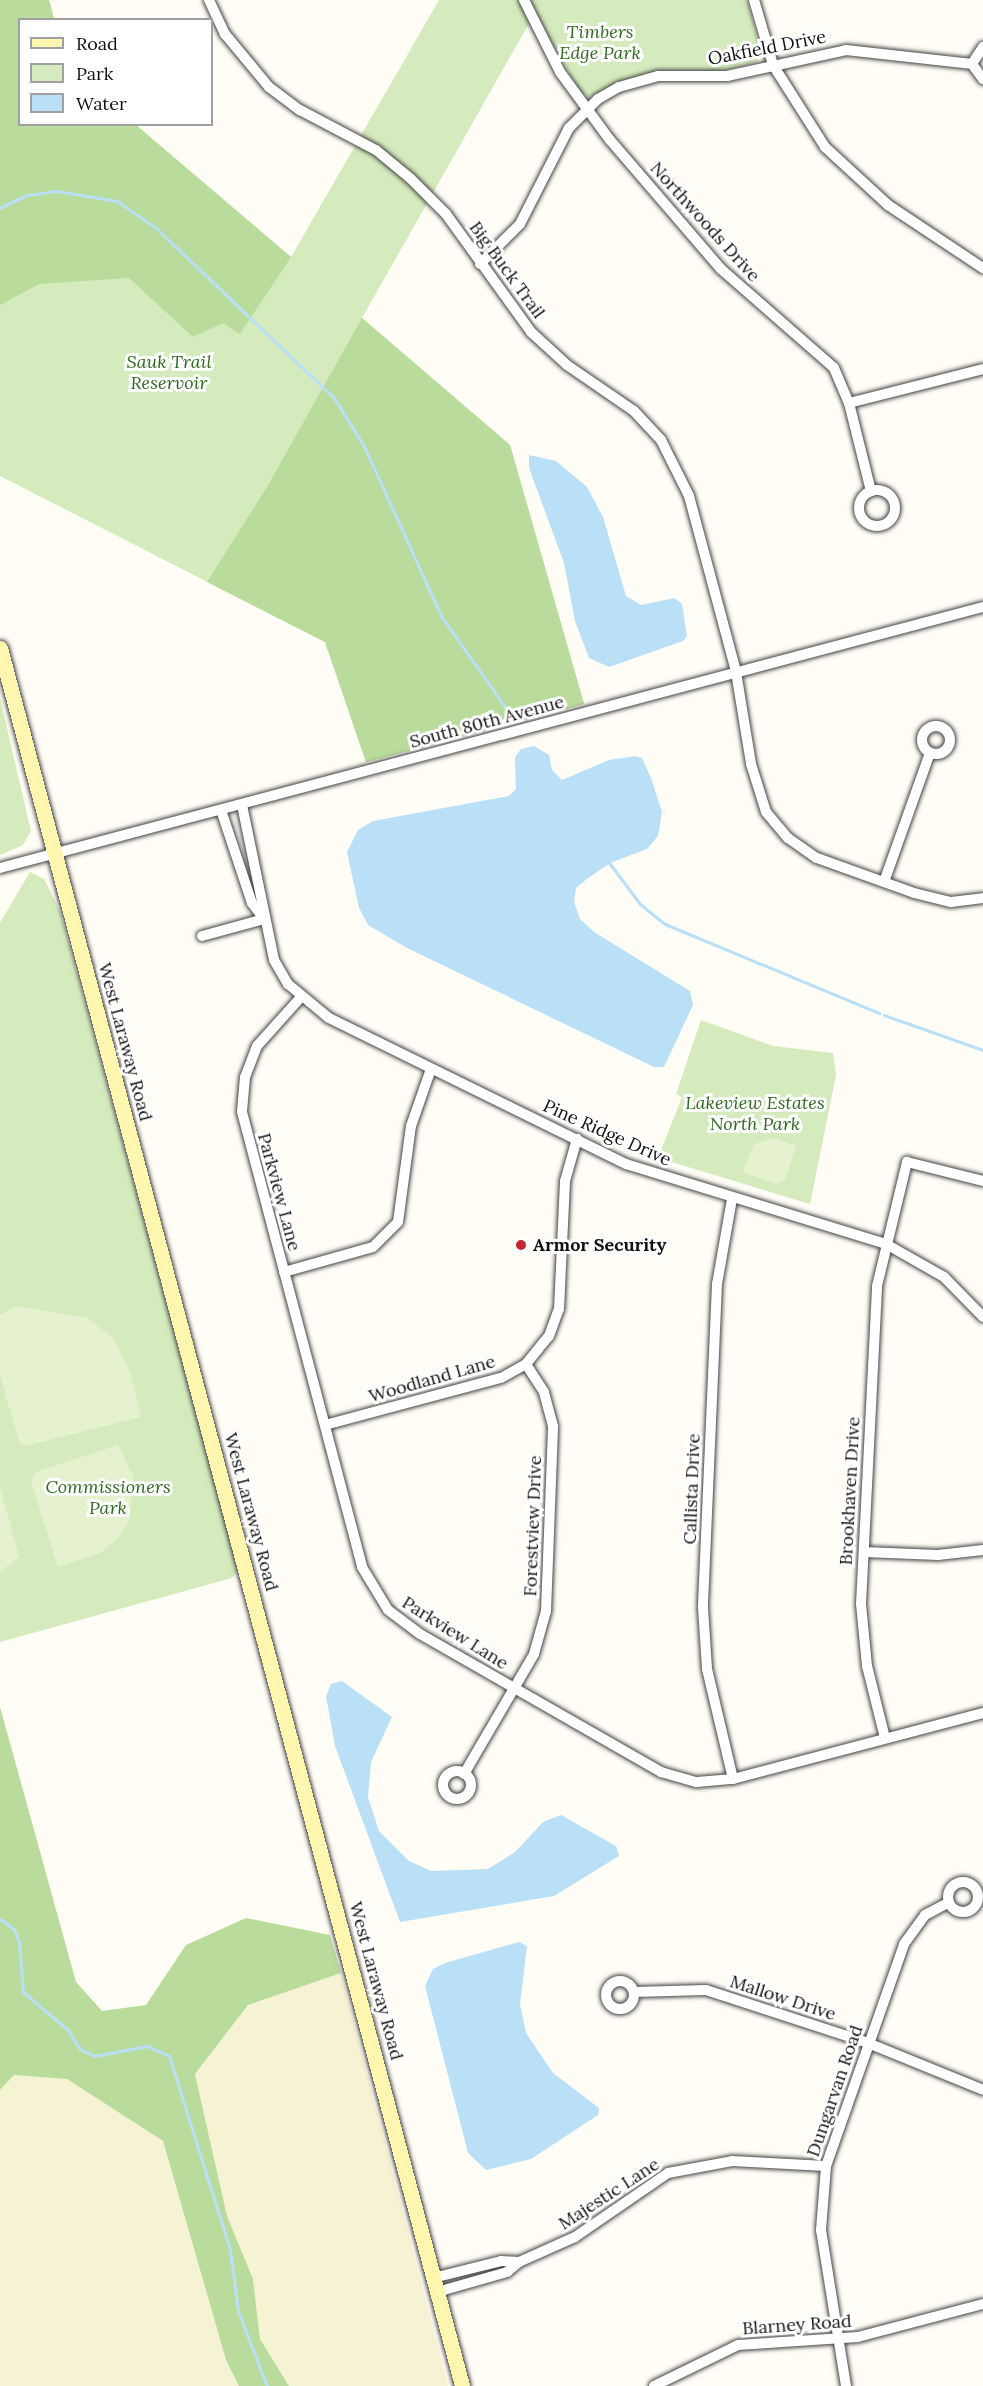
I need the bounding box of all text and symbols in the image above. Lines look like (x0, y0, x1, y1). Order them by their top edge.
legend (18, 18, 213, 126)
park label: Timbers Edge Park (559, 22, 641, 64)
street label: Oakfield Drive (706, 26, 828, 70)
text: Road (76, 32, 118, 55)
text: Park (76, 62, 113, 85)
text: Water (76, 92, 127, 115)
street label: Northwoods Drive (646, 158, 764, 286)
street label: Big Buck Trail (465, 217, 549, 323)
park label: Sauk Trail Reservoir (127, 352, 211, 394)
street label: South 80th Avenue (407, 691, 567, 753)
street label: West Laraway Road (93, 960, 157, 1124)
park label: Lakeview Estates North Park (685, 1093, 825, 1136)
street label: Pine Ridge Drive (540, 1095, 674, 1171)
street label: Parkview Lane (253, 1131, 305, 1253)
place label: Armor Security (533, 1234, 666, 1256)
marker: Armor Security (514, 1238, 528, 1252)
street label: Woodland Lane (366, 1351, 498, 1407)
street label: Brookhaven Drive (835, 1416, 865, 1566)
street label: West Laraway Road (219, 1430, 283, 1594)
street label: Callista Drive (679, 1433, 705, 1545)
street label: Forestview Drive (520, 1455, 546, 1597)
park label: Commissioners Park (45, 1477, 171, 1520)
street label: Parkview Lane (398, 1592, 512, 1674)
street label: West Laraway Road (344, 1899, 408, 2063)
street label: Mallow Drive (727, 1971, 839, 2025)
street label: Dungarvan Road (802, 2022, 868, 2160)
street label: Majestic Lane (555, 2153, 663, 2235)
street label: Blarney Road (742, 2310, 852, 2340)

